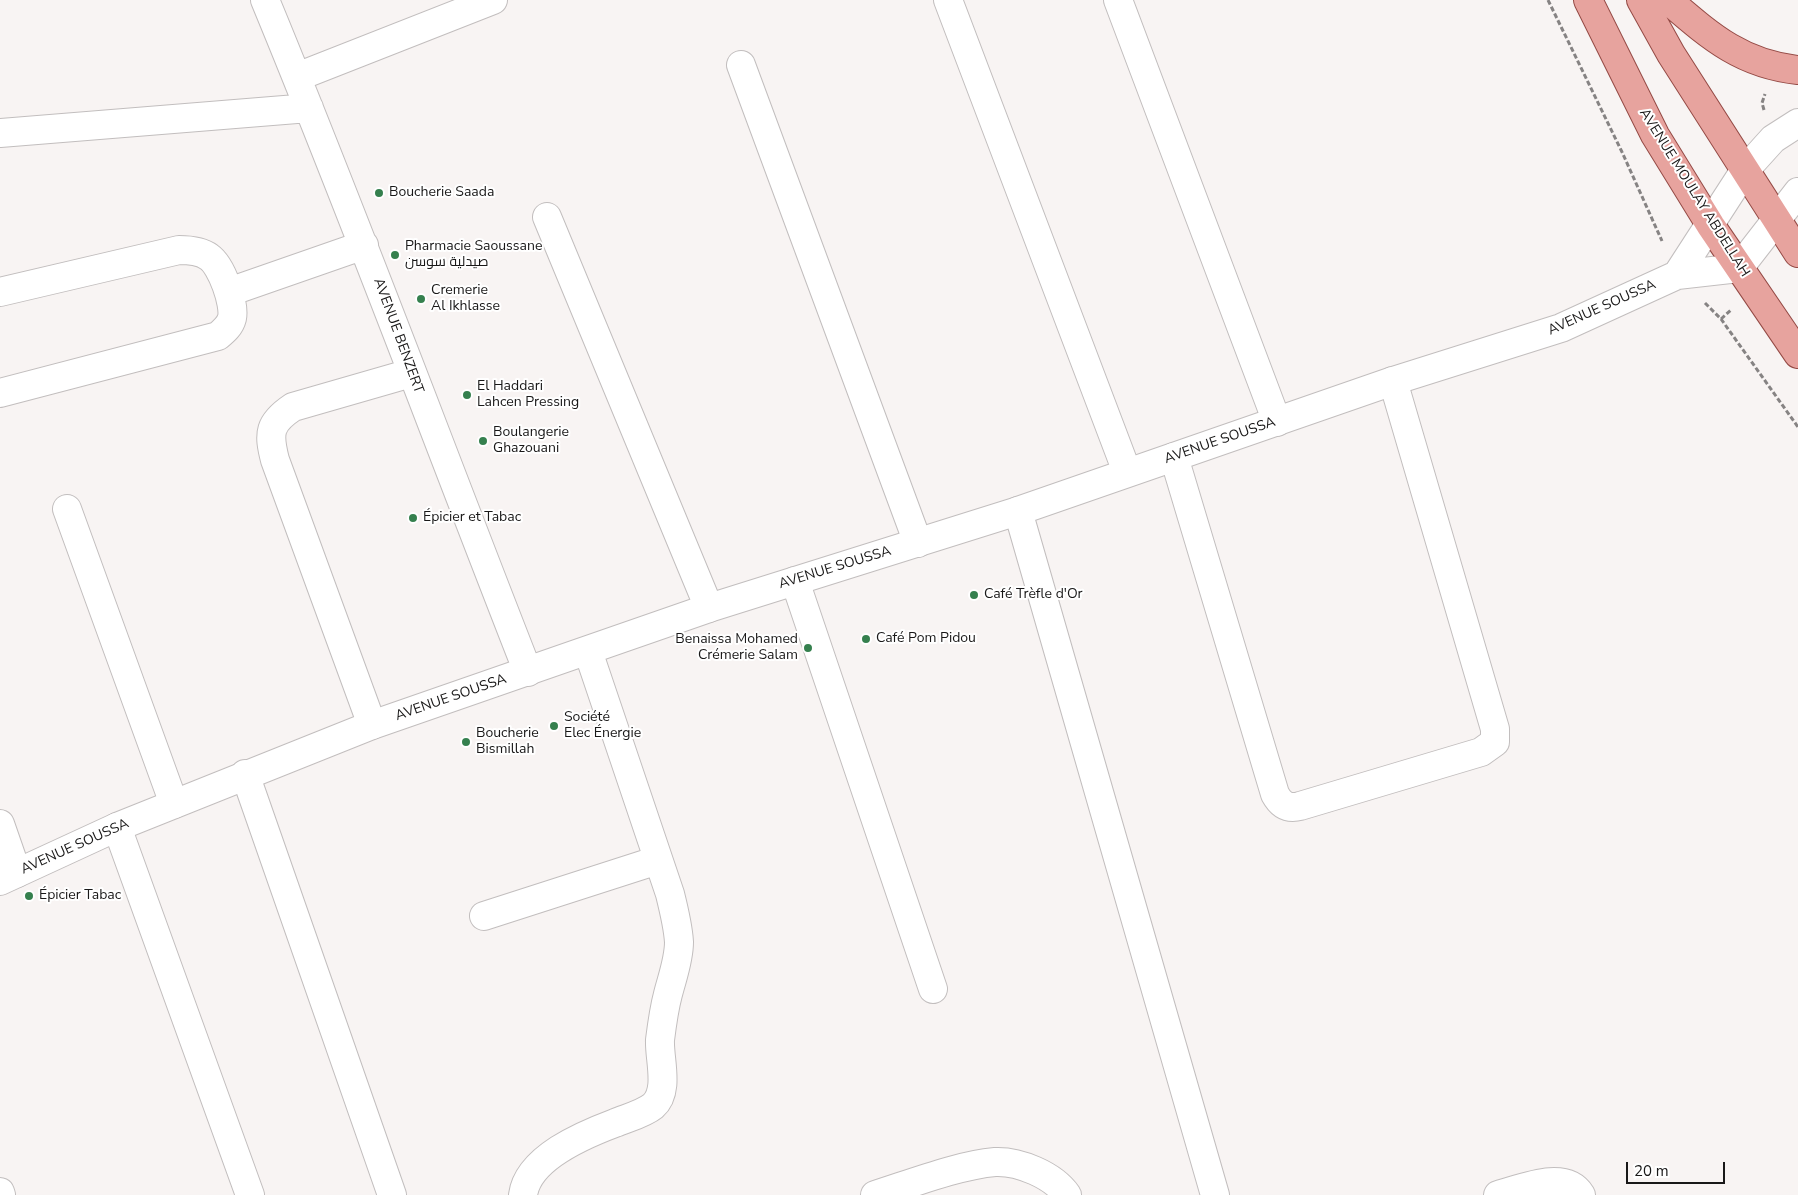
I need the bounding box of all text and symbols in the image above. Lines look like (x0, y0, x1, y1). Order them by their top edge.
street label: AVENUE MOULAY ABDELLAH (1635, 106, 1753, 280)
place label: Boucherie Saada (389, 185, 494, 201)
marker: Boucherie Saada (373, 187, 385, 199)
place label: Pharmacie Saoussane صيدلية سوسن (405, 239, 542, 272)
marker: Pharmacie Saoussane صيدلية سوسن (389, 249, 401, 261)
street label: AVENUE BENZERT (369, 276, 427, 396)
street label: AVENUE SOUSSA (1545, 277, 1659, 339)
place label: Cremerie Al Ikhlasse (431, 283, 500, 316)
marker: Cremerie Al Ikhlasse (415, 293, 427, 305)
place label: El Haddari Lahcen Pressing (477, 379, 579, 412)
marker: El Haddari Lahcen Pressing (461, 389, 473, 401)
street label: AVENUE SOUSSA (1162, 414, 1278, 468)
place label: Boulangerie Ghazouani (493, 425, 569, 458)
marker: Boulangerie Ghazouani (477, 435, 489, 447)
place label: Épicier et Tabac (423, 510, 521, 526)
marker: Épicier et Tabac (407, 512, 419, 524)
street label: AVENUE SOUSSA (777, 543, 893, 593)
place label: Café Trèfle d'Or (984, 587, 1083, 603)
marker: Café Trèfle d'Or (968, 589, 980, 601)
place label: Café Pom Pidou (876, 631, 976, 647)
place label: Benaissa Mohamed Crémerie Salam (675, 632, 798, 664)
marker: Café Pom Pidou (860, 633, 872, 645)
marker: Benaissa Mohamed Crémerie Salam (802, 642, 814, 654)
street label: AVENUE SOUSSA (393, 671, 509, 725)
place label: Société Elec Énergie (564, 710, 641, 742)
marker: Société Elec Énergie (548, 720, 560, 732)
place label: Boucherie Bismillah (476, 726, 539, 759)
marker: Boucherie Bismillah (460, 736, 472, 748)
street label: AVENUE SOUSSA (18, 816, 132, 878)
place label: Épicier Tabac (39, 888, 121, 904)
marker: Épicier Tabac (23, 890, 35, 902)
scale bar (1628, 1152, 1727, 1184)
text: 20 m (1634, 1161, 1669, 1181)

